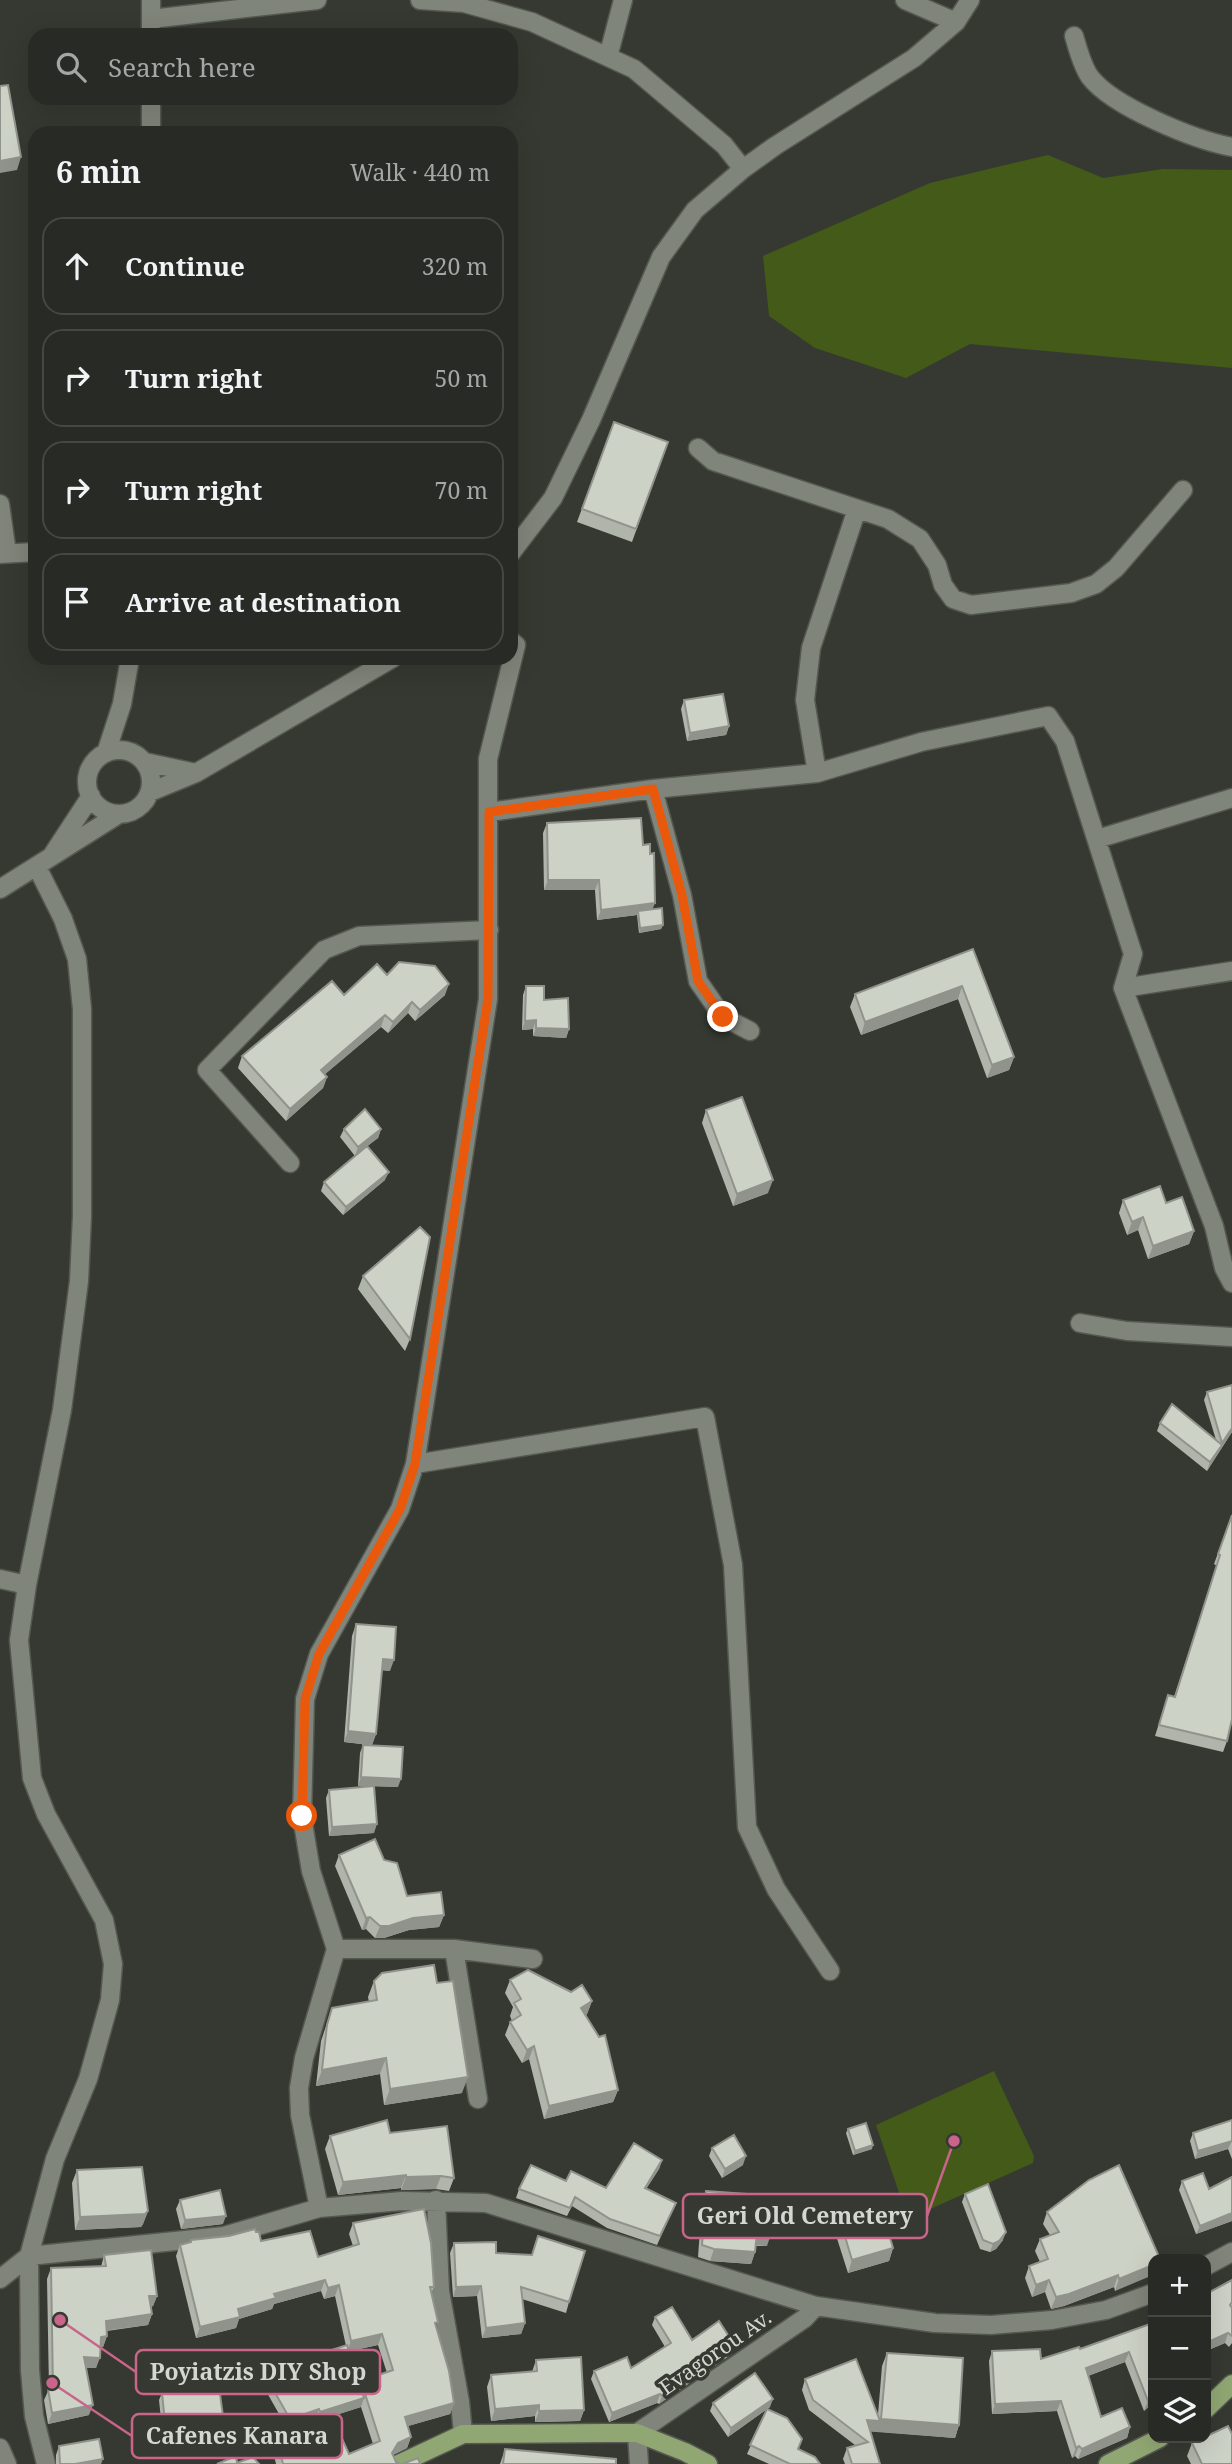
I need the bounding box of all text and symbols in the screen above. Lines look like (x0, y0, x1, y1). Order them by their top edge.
search box (28, 28, 518, 105)
icon: search (52, 48, 90, 86)
text: Search here (108, 49, 256, 85)
text: 6 min (56, 151, 141, 192)
text: Walk · 440 m (350, 156, 490, 188)
icon: ahead (58, 247, 96, 285)
text: Continue (125, 248, 245, 284)
text: 320 m (422, 250, 488, 282)
icon: right (58, 359, 96, 397)
text: Turn right (125, 360, 262, 396)
text: 50 m (435, 362, 488, 394)
icon: right (58, 471, 96, 509)
text: Turn right (125, 472, 262, 508)
text: 70 m (435, 474, 488, 506)
icon: arrive (58, 583, 96, 621)
text: Arrive at destination (125, 584, 401, 620)
route end (707, 1001, 738, 1032)
route start (286, 1800, 317, 1831)
callout: Geri Old Cemetery (683, 2194, 927, 2238)
text: Geri Old Cemetery (697, 2199, 914, 2231)
map controls (1148, 2254, 1211, 2443)
button: + (1148, 2254, 1211, 2317)
street label: Evagorou Av. (653, 2303, 777, 2401)
button: − (1148, 2317, 1211, 2380)
callout: Poyiatzis DIY Shop (136, 2350, 380, 2394)
text: Poyiatzis DIY Shop (150, 2355, 366, 2387)
button: layers (1148, 2380, 1211, 2443)
callout: Cafenes Kanara (132, 2414, 342, 2458)
text: Cafenes Kanara (146, 2419, 328, 2451)

